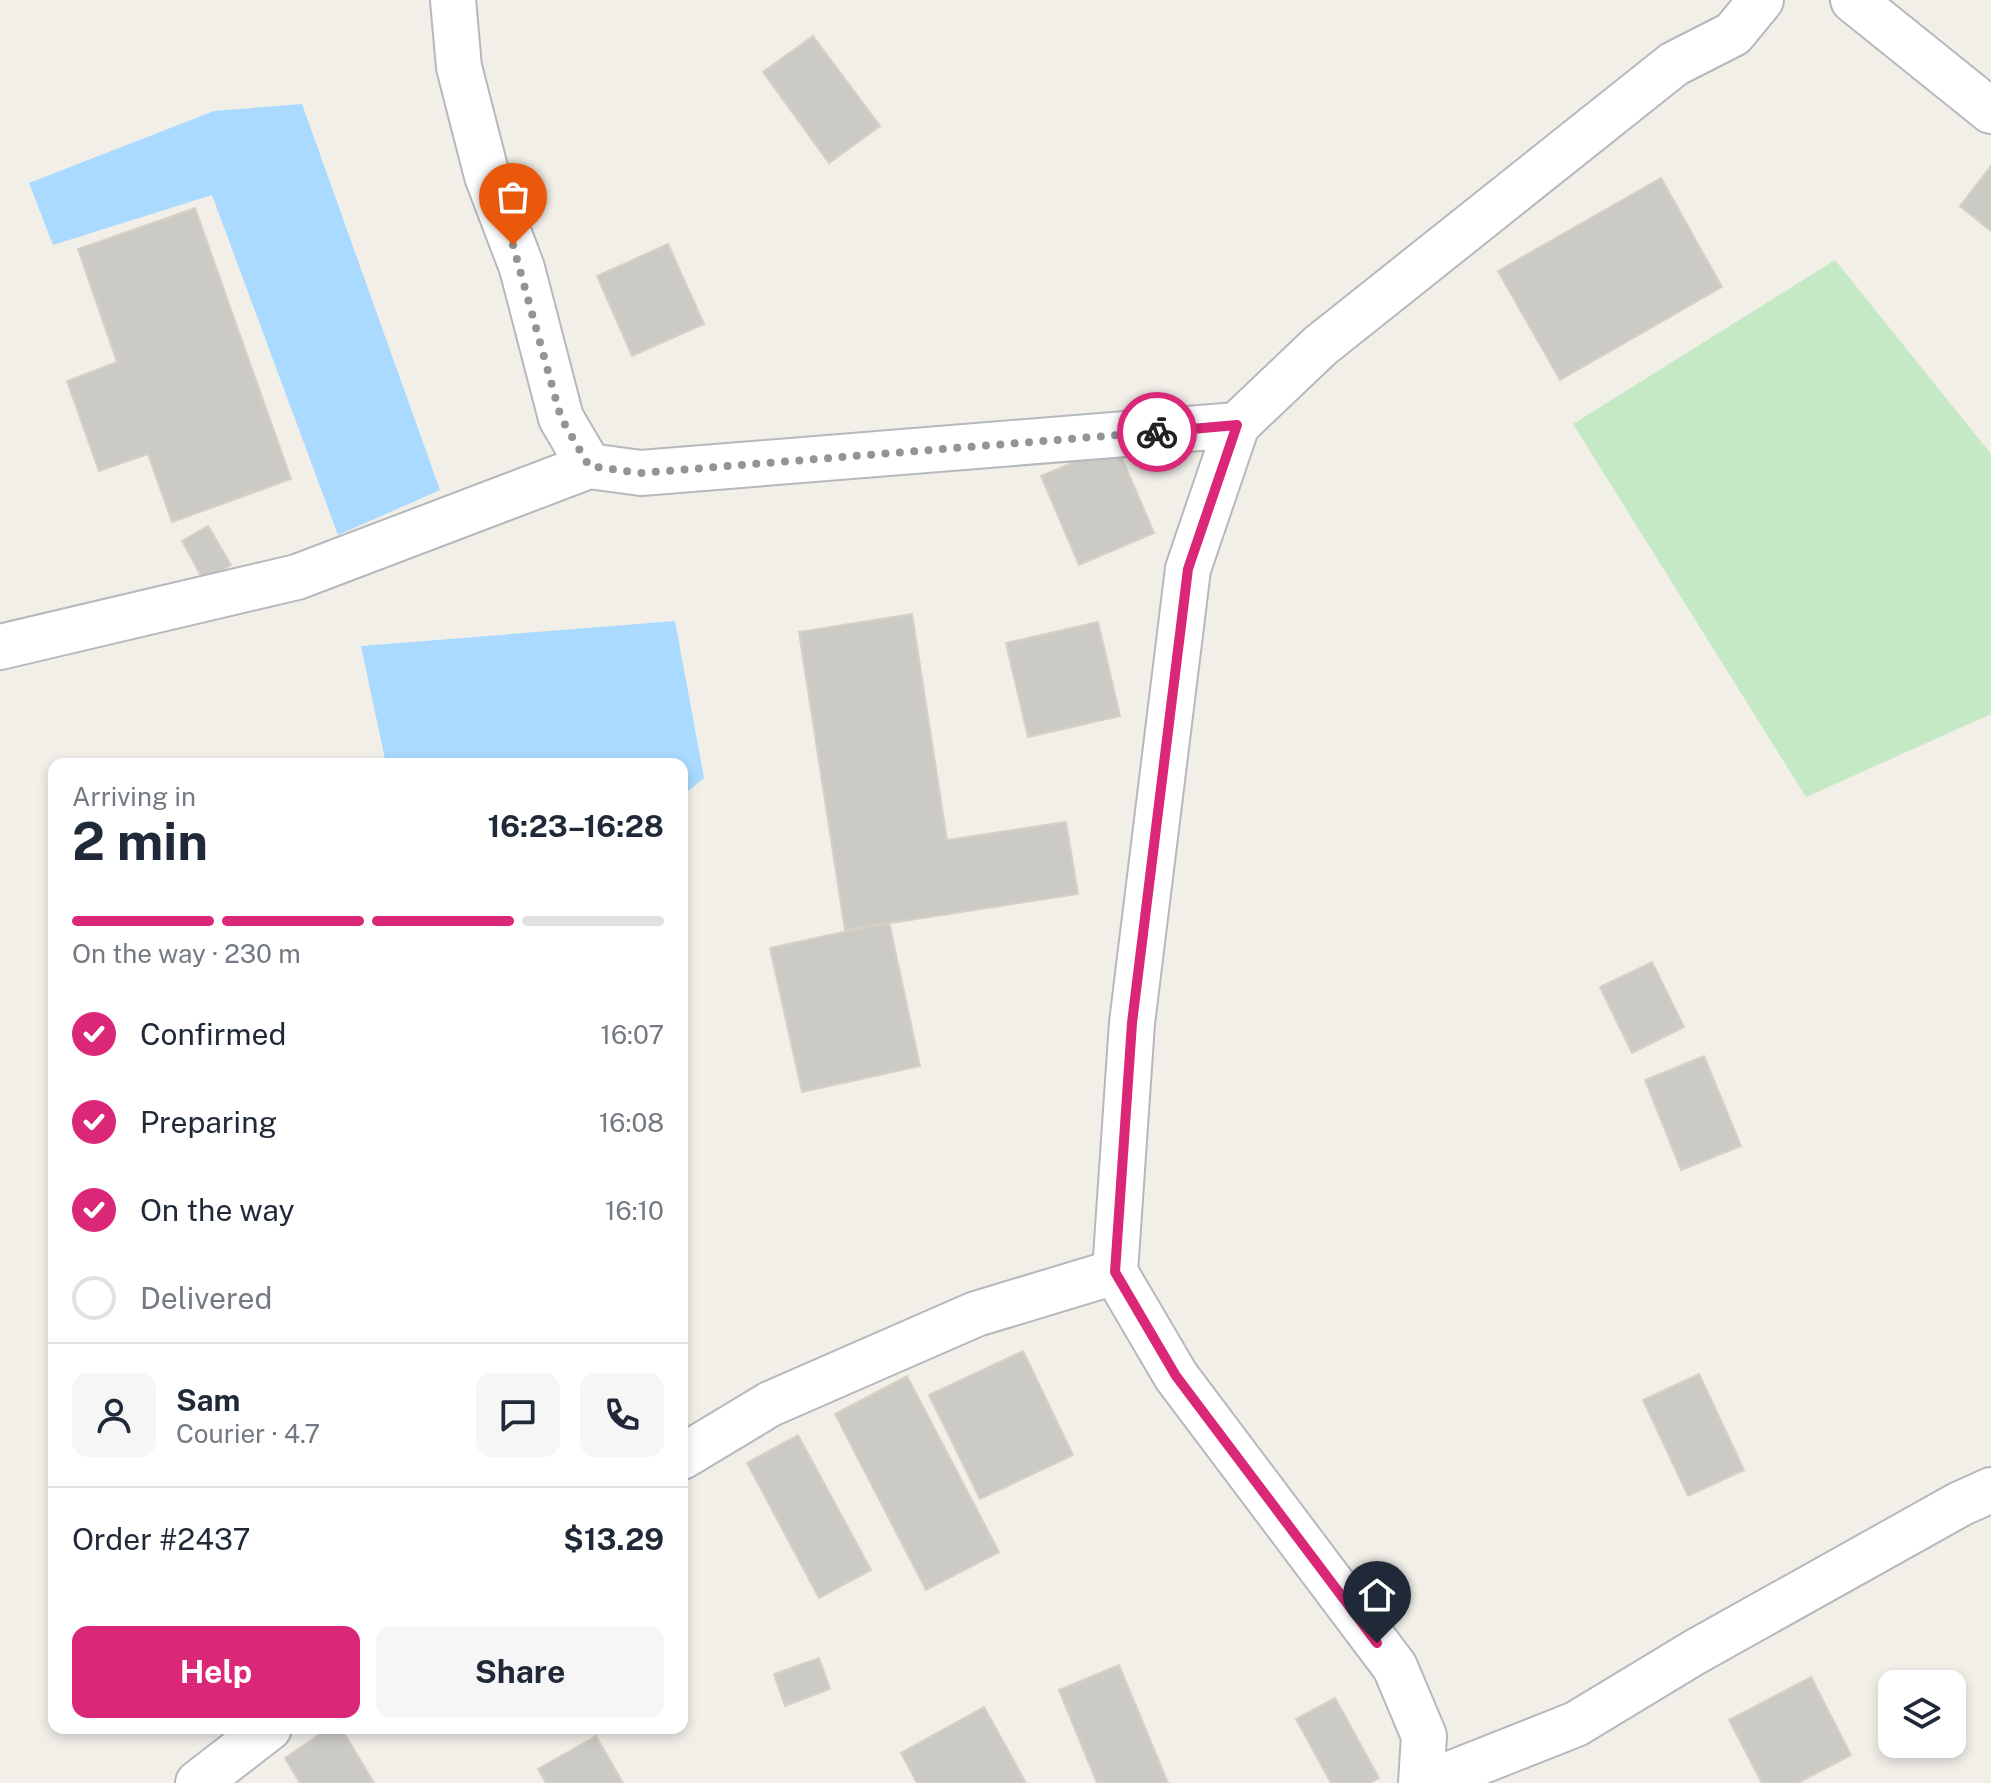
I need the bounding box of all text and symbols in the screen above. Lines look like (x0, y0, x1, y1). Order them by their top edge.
pin (479, 163, 547, 245)
icon: bag (491, 175, 535, 219)
courier (1117, 392, 1197, 472)
icon: bike (1135, 410, 1179, 454)
text: Arriving in (72, 781, 196, 812)
text: 16:23–16:28 (487, 808, 664, 844)
text: 2 min (72, 811, 208, 872)
text: On the way · 230 m (72, 938, 301, 969)
icon: check (72, 1012, 116, 1056)
text: Confirmed (140, 1016, 286, 1052)
text: 16:07 (600, 1019, 664, 1050)
icon: check (72, 1100, 116, 1144)
text: Preparing (140, 1104, 277, 1140)
text: 16:08 (599, 1107, 664, 1138)
icon: check (72, 1188, 116, 1232)
text: On the way (140, 1192, 294, 1228)
text: 16:10 (605, 1195, 664, 1226)
text: Delivered (140, 1280, 272, 1316)
button: person (72, 1373, 156, 1457)
button: chat (476, 1373, 560, 1457)
button: phone (580, 1373, 664, 1457)
text: Sam (176, 1382, 240, 1418)
text: Courier · 4.7 (176, 1418, 320, 1449)
text: Order #2437 (72, 1521, 250, 1557)
text: $13.29 (563, 1521, 664, 1557)
pin (1343, 1561, 1411, 1643)
icon: home (1355, 1573, 1399, 1617)
button: Help (72, 1626, 360, 1718)
button: Share (376, 1626, 664, 1718)
map controls (1878, 1670, 1966, 1758)
button: layers (1878, 1670, 1966, 1758)

